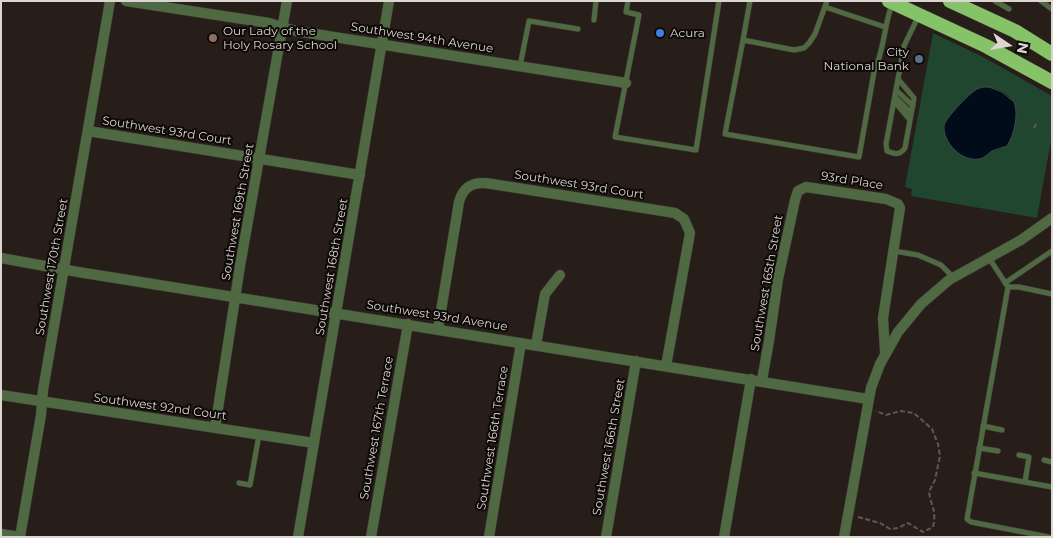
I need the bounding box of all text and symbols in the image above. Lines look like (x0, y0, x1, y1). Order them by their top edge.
street label: Southwest 94th Avenue (350, 20, 494, 56)
north arrow (983, 20, 1033, 70)
place label: Our Lady of the Holy Rosary School (223, 24, 337, 52)
place label: Acura (670, 26, 705, 40)
marker: Acura (654, 27, 666, 39)
marker: Our Lady of the Holy Rosary School (207, 32, 219, 44)
text: N (1013, 41, 1033, 56)
place label: City National Bank (824, 45, 909, 73)
marker: City National Bank (913, 53, 925, 65)
street label: Southwest 93rd Court (101, 114, 233, 148)
street label: Southwest 169th Street (219, 142, 257, 282)
street label: Southwest 93rd Court (513, 168, 645, 202)
street label: 93rd Place (820, 169, 884, 193)
street label: Southwest 170th Street (33, 197, 71, 337)
street label: Southwest 168th Street (313, 197, 351, 337)
street label: Southwest 165th Street (748, 214, 786, 352)
street label: Southwest 93rd Avenue (366, 298, 508, 334)
street label: Southwest 167th Terrace (357, 355, 397, 501)
street label: Southwest 166th Terrace (474, 365, 512, 511)
street label: Southwest 166th Street (590, 377, 628, 517)
street label: Southwest 92nd Court (92, 391, 228, 423)

